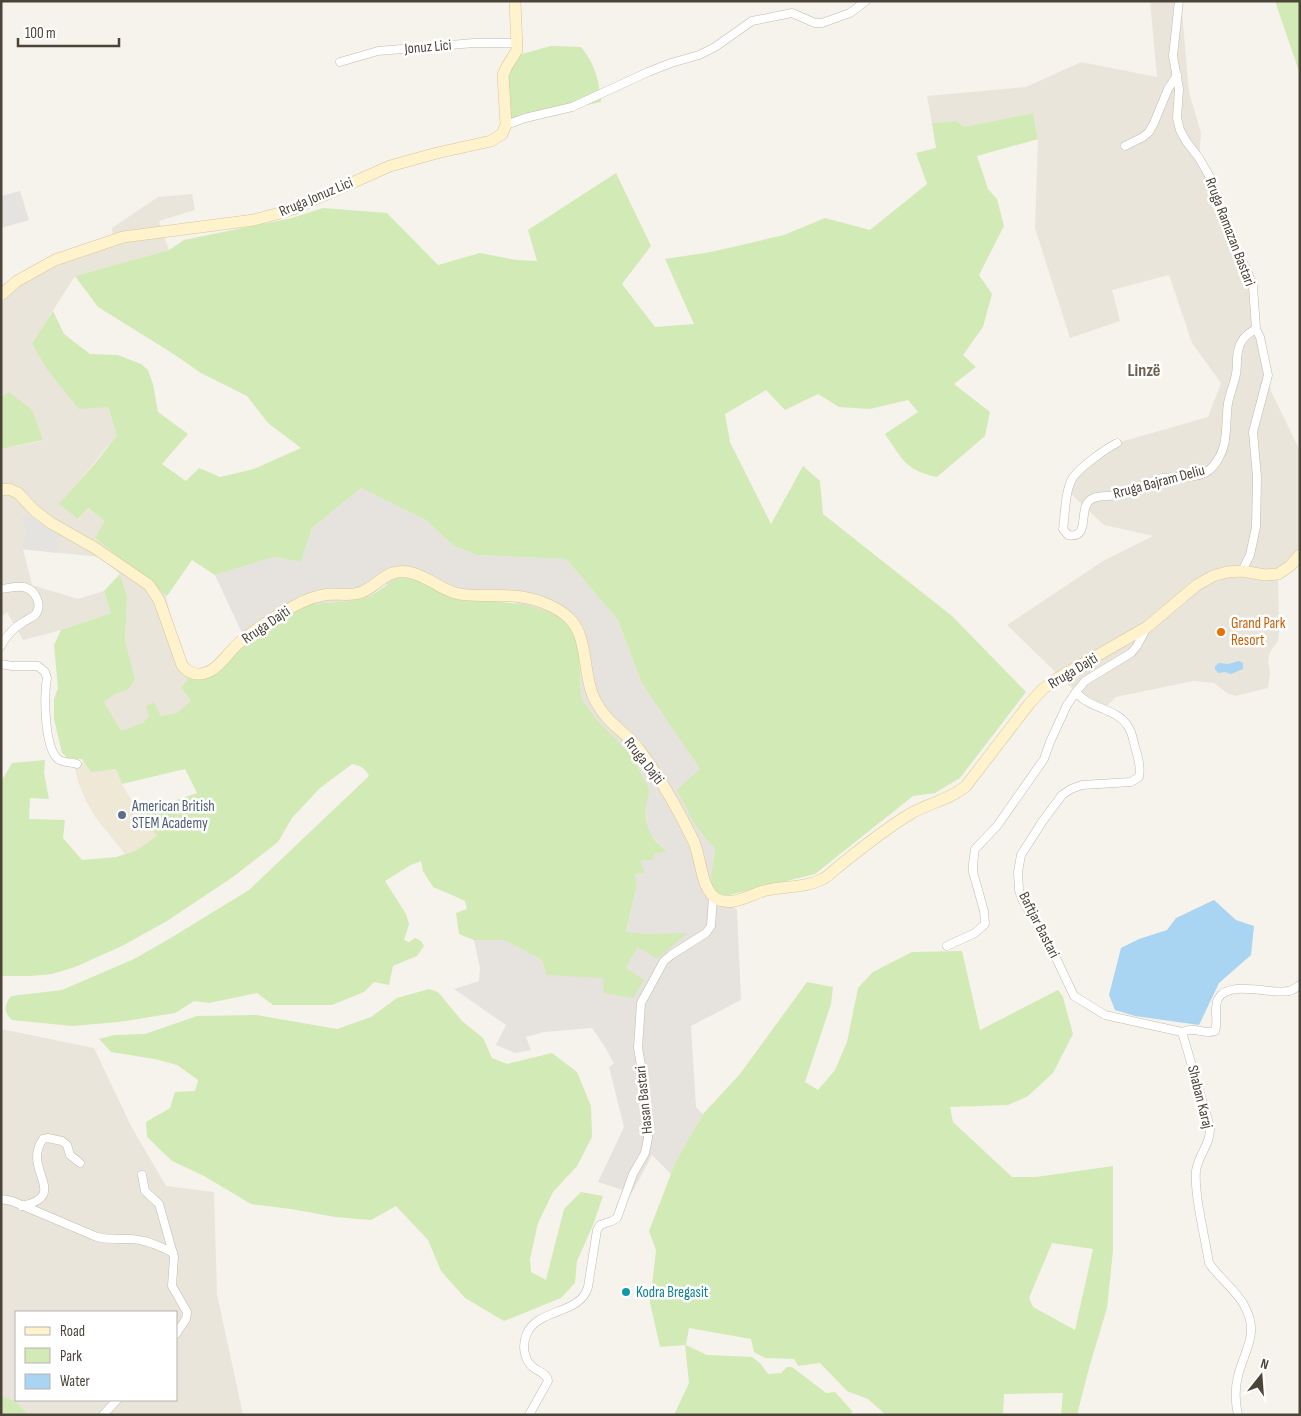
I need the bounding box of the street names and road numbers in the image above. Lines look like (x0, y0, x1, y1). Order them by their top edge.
street label: Jonuz Lici (403, 35, 452, 59)
street label: Rruga Jonuz Lici (276, 173, 356, 221)
street label: Rruga Ramazan Bastari (1201, 175, 1259, 289)
street label: Rruga Bajram Deliu (1111, 461, 1207, 503)
street label: Rruga Dajti (238, 602, 294, 648)
street label: Rruga Dajti (1045, 649, 1101, 693)
street label: Rruga Dajti (620, 734, 668, 789)
street label: Baftjar Bastari (1014, 889, 1064, 961)
street label: Shaban Karaj (1183, 1063, 1217, 1131)
street label: Hasan Bastari (631, 1065, 657, 1135)

